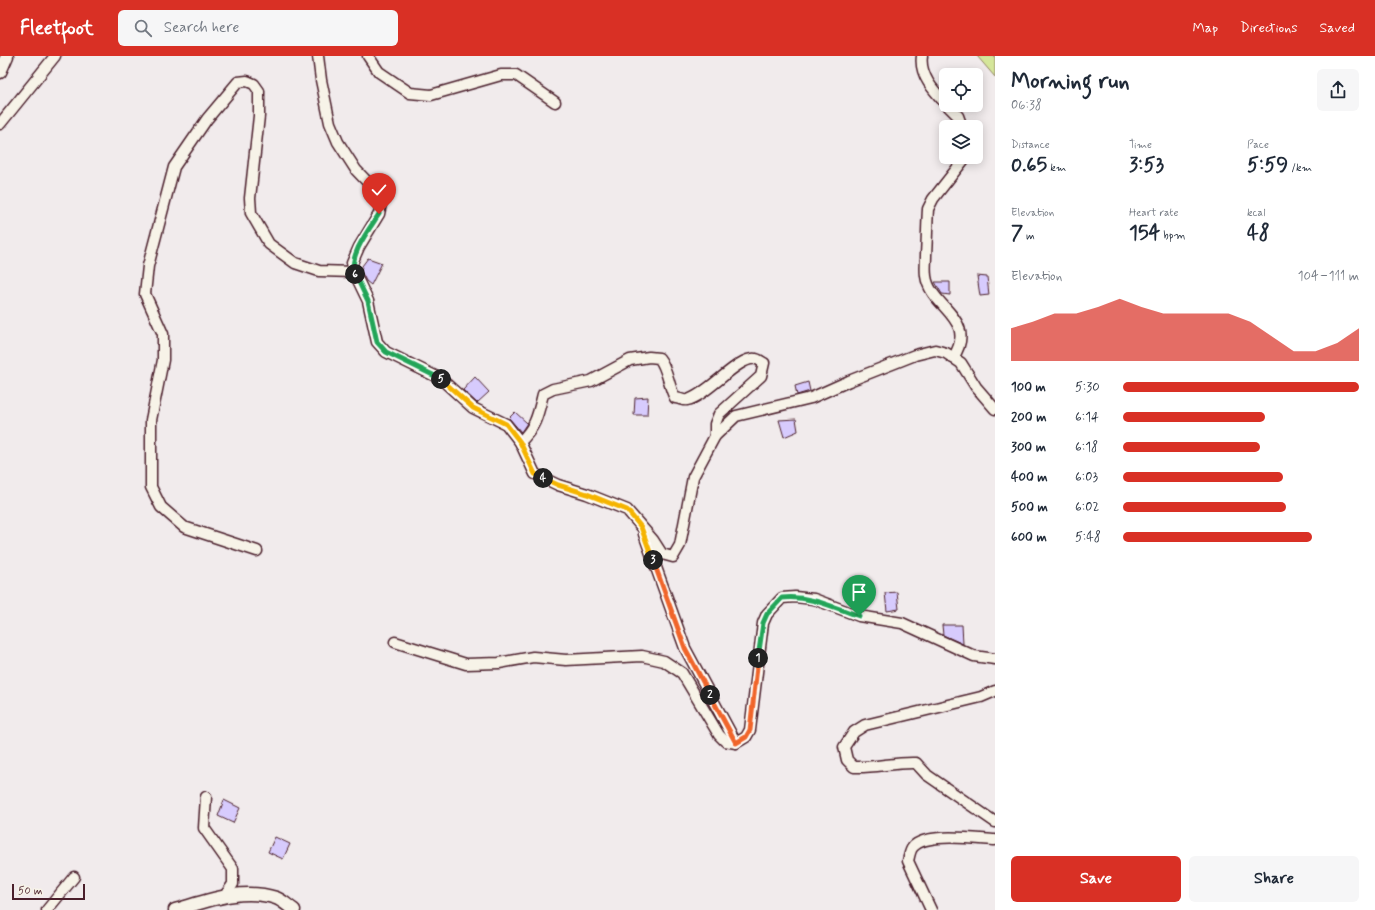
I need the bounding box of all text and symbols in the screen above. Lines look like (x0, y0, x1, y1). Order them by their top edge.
search box (118, 10, 398, 46)
text: Fleetfoot (20, 16, 94, 41)
icon: search (132, 17, 154, 39)
text: Search here (164, 18, 239, 38)
text: Map (1192, 19, 1218, 37)
text: Directions (1240, 19, 1298, 37)
text: Saved (1320, 19, 1355, 37)
map controls (939, 68, 983, 164)
button: locate (939, 68, 983, 112)
text: Morning run (1011, 68, 1130, 96)
button: share (1317, 69, 1359, 111)
text: 06:38 (1011, 97, 1042, 114)
button: layers (939, 120, 983, 164)
text: Distance (1011, 138, 1050, 152)
text: Time (1129, 138, 1152, 152)
text: Pace (1247, 138, 1269, 152)
text: 0.65 (1011, 152, 1047, 179)
text: 3:53 (1129, 152, 1164, 179)
text: 5:59 (1247, 152, 1288, 179)
text: km (1047, 161, 1066, 175)
text: /km (1288, 161, 1312, 175)
pin (362, 173, 396, 214)
icon: check (368, 179, 390, 201)
text: Elevation (1011, 206, 1054, 220)
text: Heart rate (1129, 206, 1178, 220)
text: kcal (1247, 206, 1265, 220)
text: 7 (1011, 220, 1023, 247)
text: 154 (1129, 220, 1160, 247)
text: 48 (1247, 220, 1270, 247)
text: m (1023, 229, 1035, 243)
text: bpm (1160, 229, 1186, 243)
pin: 6 (345, 264, 365, 284)
text: 6 (352, 267, 358, 281)
text: Elevation (1011, 268, 1062, 285)
text: 104–111 m (1298, 268, 1359, 285)
pin: 5 (431, 369, 451, 389)
text: 5 (438, 372, 444, 386)
text: 100 m (1011, 379, 1046, 396)
text: 5:30 (1075, 379, 1100, 396)
text: 200 m (1011, 409, 1046, 426)
text: 6:14 (1075, 409, 1099, 426)
text: 300 m (1011, 439, 1046, 456)
text: 6:18 (1075, 439, 1098, 456)
pin: 4 (533, 468, 553, 488)
text: 400 m (1011, 469, 1048, 486)
text: 6:03 (1075, 469, 1098, 486)
text: 4 (540, 471, 546, 485)
text: 500 m (1011, 499, 1048, 516)
text: 6:02 (1075, 499, 1099, 516)
text: 600 m (1011, 529, 1047, 546)
text: 5:48 (1075, 529, 1101, 546)
pin: 3 (643, 550, 663, 570)
text: 3 (651, 553, 655, 567)
pin (842, 575, 876, 616)
icon: arrive (848, 581, 870, 603)
pin: 1 (748, 648, 768, 668)
text: 1 (756, 651, 760, 665)
pin: 2 (700, 685, 720, 705)
text: 2 (707, 688, 713, 702)
button: Save (1011, 856, 1181, 902)
button: Share (1189, 856, 1359, 902)
scale bar (12, 882, 85, 901)
text: 50 m (18, 884, 43, 898)

